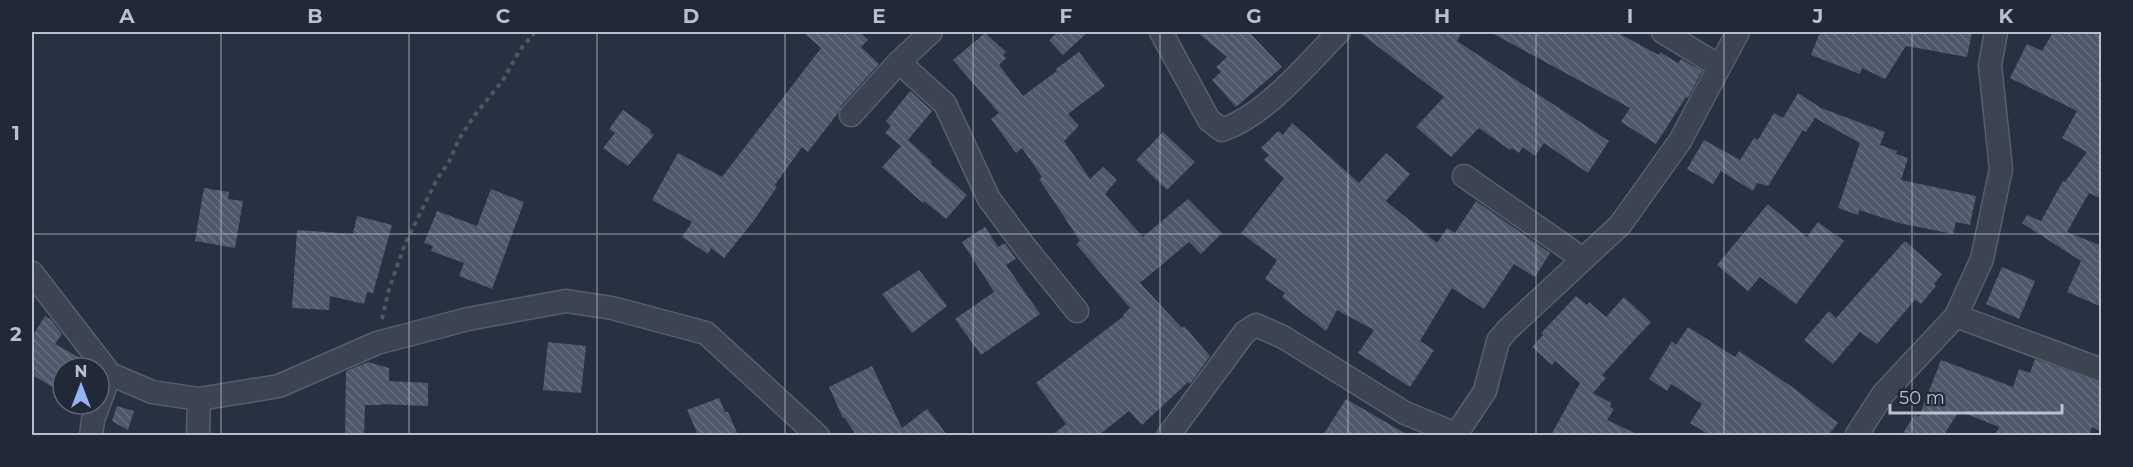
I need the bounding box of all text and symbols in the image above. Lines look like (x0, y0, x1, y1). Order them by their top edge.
text: A (118, 4, 135, 28)
text: B (307, 4, 323, 28)
text: C (496, 4, 511, 28)
text: D (683, 4, 699, 28)
text: E (872, 4, 886, 28)
text: F (1060, 4, 1073, 28)
text: G (1246, 4, 1262, 28)
text: H (1434, 4, 1450, 28)
text: I (1627, 4, 1633, 28)
text: J (1812, 4, 1823, 28)
text: K (1999, 4, 2015, 28)
text: 1 (12, 121, 20, 145)
text: 2 (10, 322, 22, 346)
north arrow (51, 356, 111, 416)
text: N (75, 362, 87, 381)
scale bar (1890, 377, 2062, 415)
text: 50 m (1899, 387, 1945, 409)

